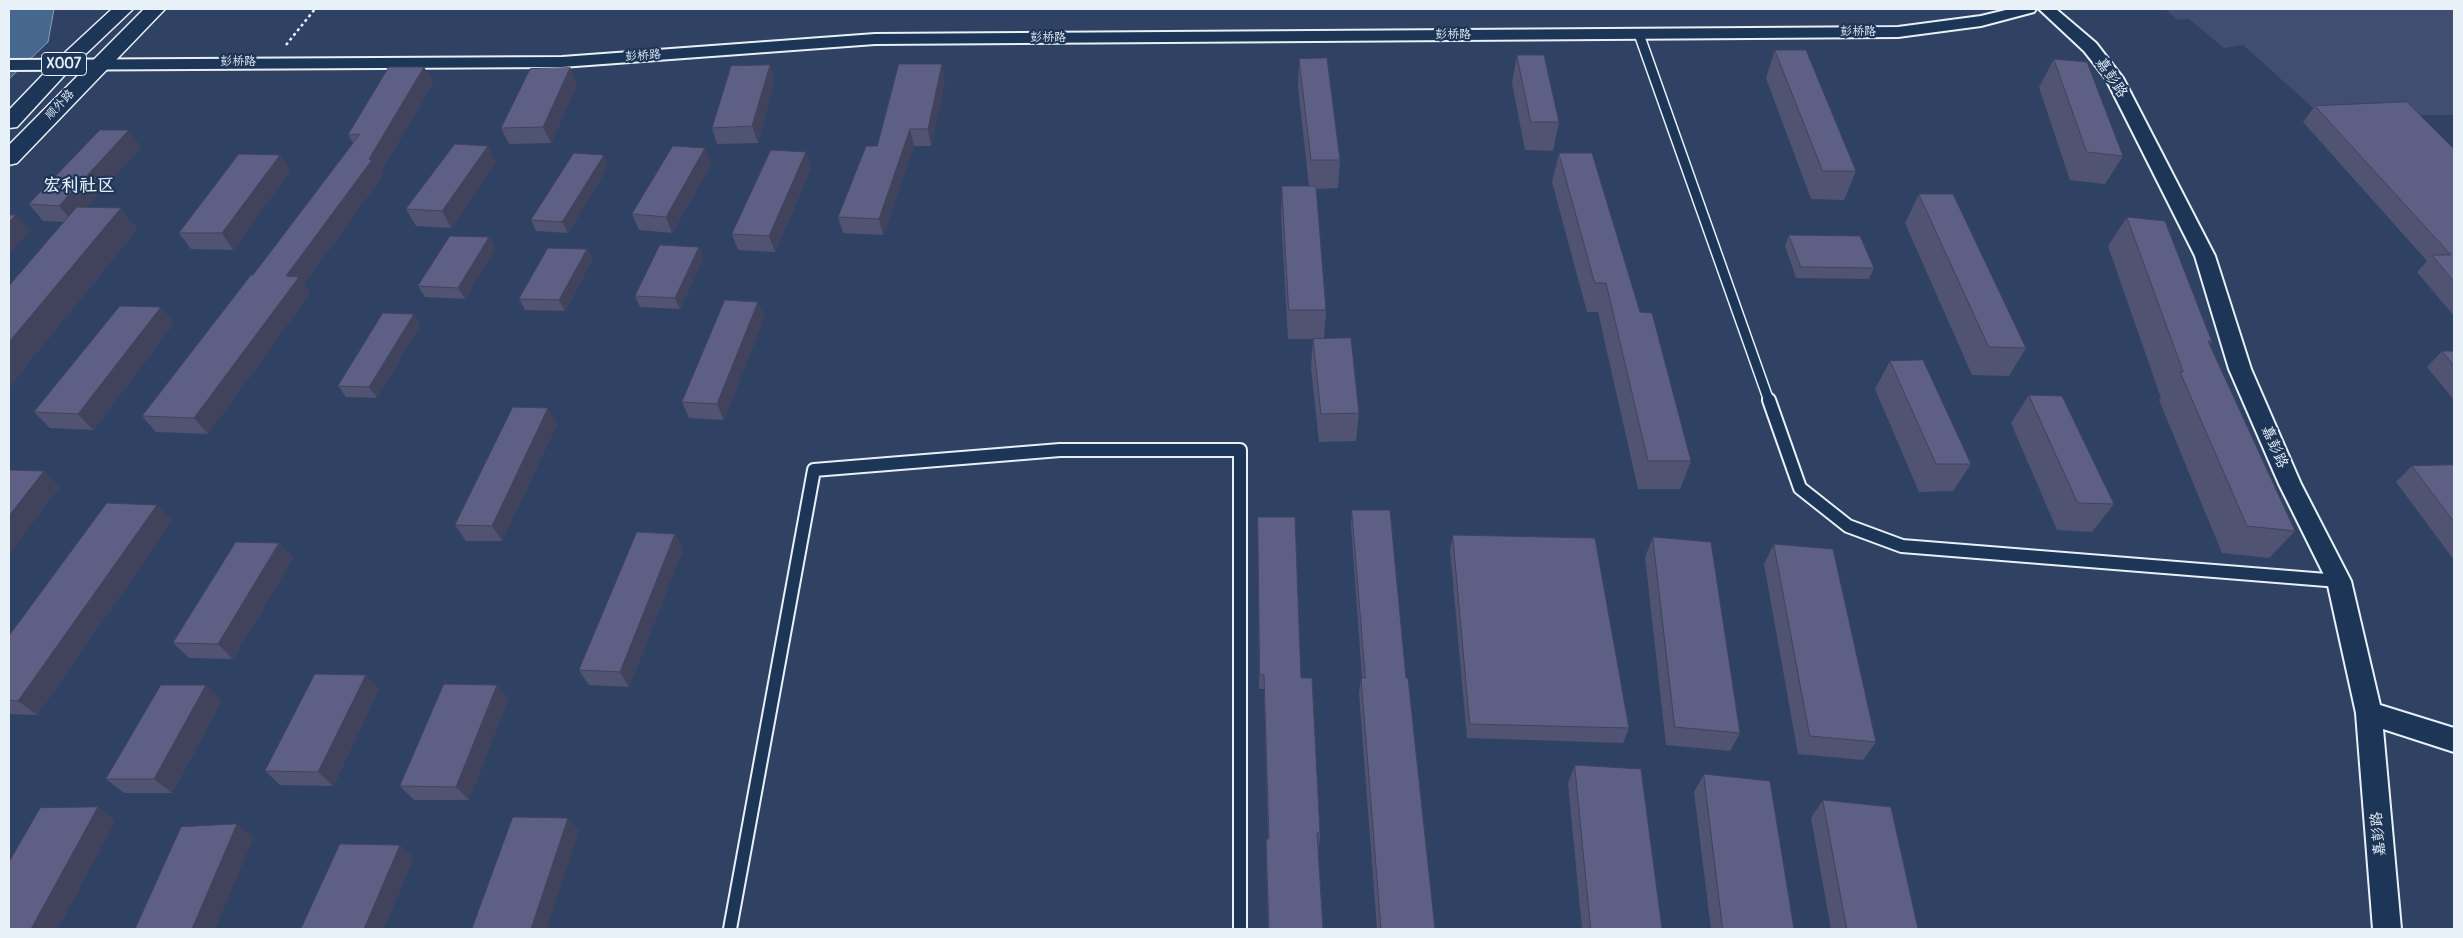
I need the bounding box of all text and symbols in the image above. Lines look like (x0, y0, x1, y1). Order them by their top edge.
street label: 彭桥路 (1840, 25, 1876, 39)
street label: 彭桥路 (1435, 28, 1471, 42)
street label: 彭桥路 (1030, 31, 1066, 45)
street label: 彭桥路 (625, 48, 661, 64)
road number: X007 (42, 52, 86, 76)
street label: 嘉彭路 (2091, 54, 2131, 102)
street label: 彭桥路 (220, 55, 256, 69)
street label: 顺外路 (42, 87, 78, 123)
district label: 宏利社区 (43, 175, 115, 197)
street label: 嘉彭路 (2257, 423, 2291, 471)
street label: 嘉彭路 (2368, 811, 2390, 857)

